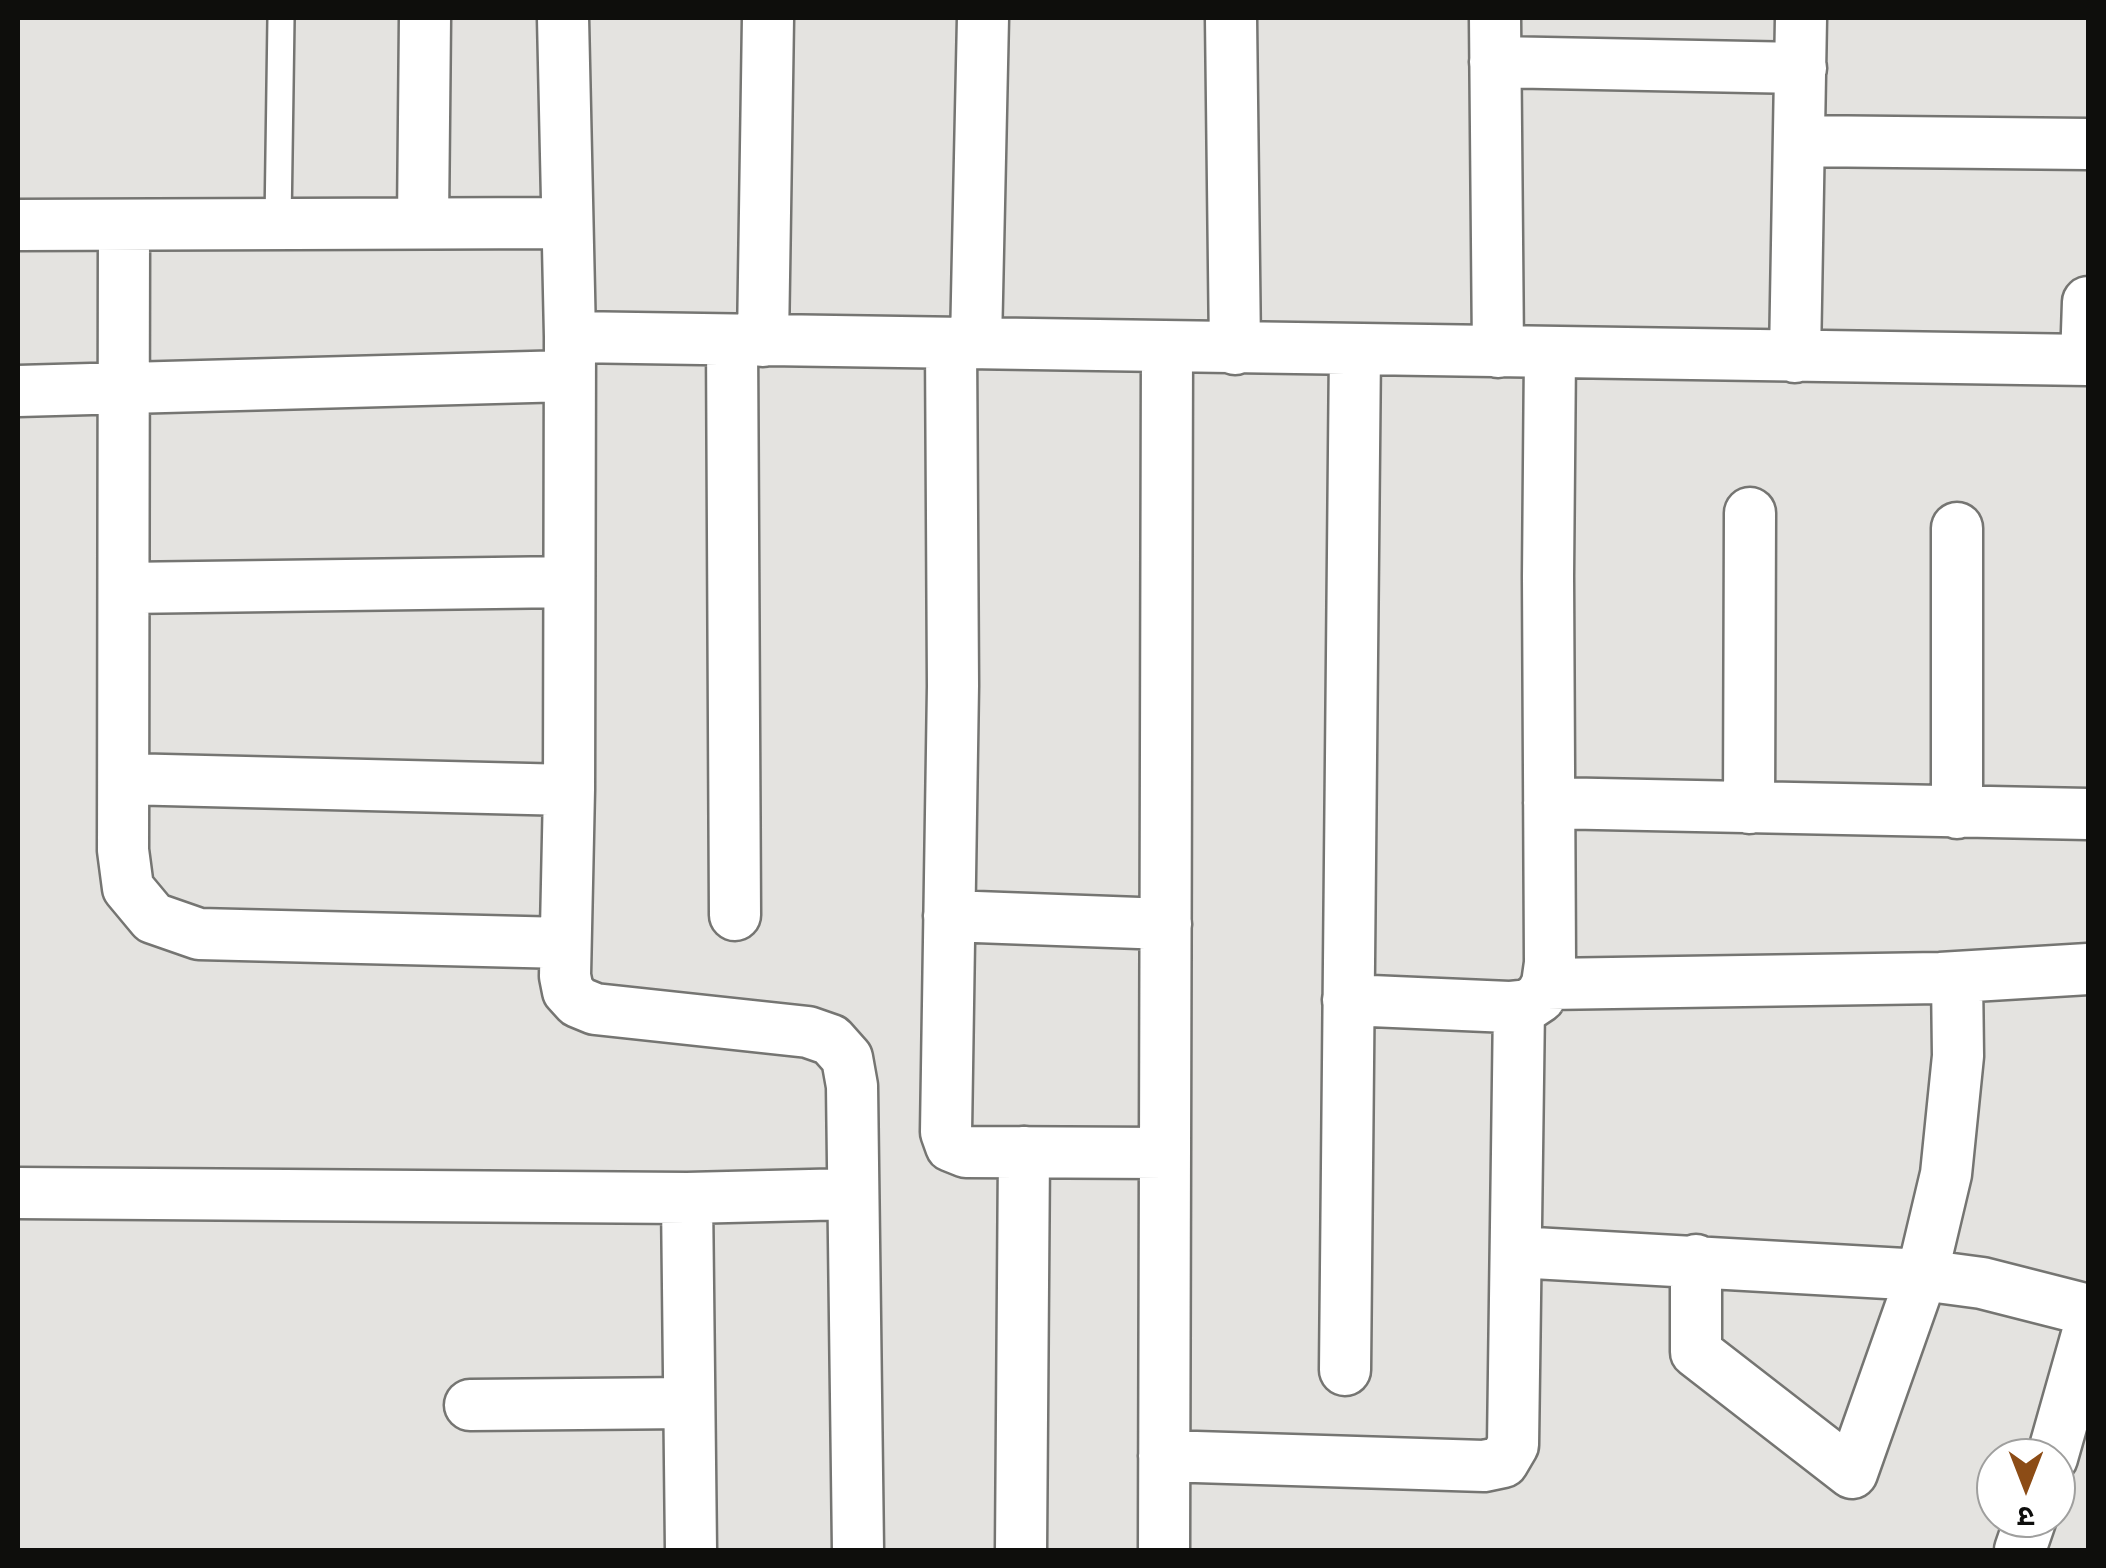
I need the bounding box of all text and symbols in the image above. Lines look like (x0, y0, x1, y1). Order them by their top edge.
north arrow (1976, 1438, 2076, 1538)
text: उ (2018, 1499, 2034, 1533)

